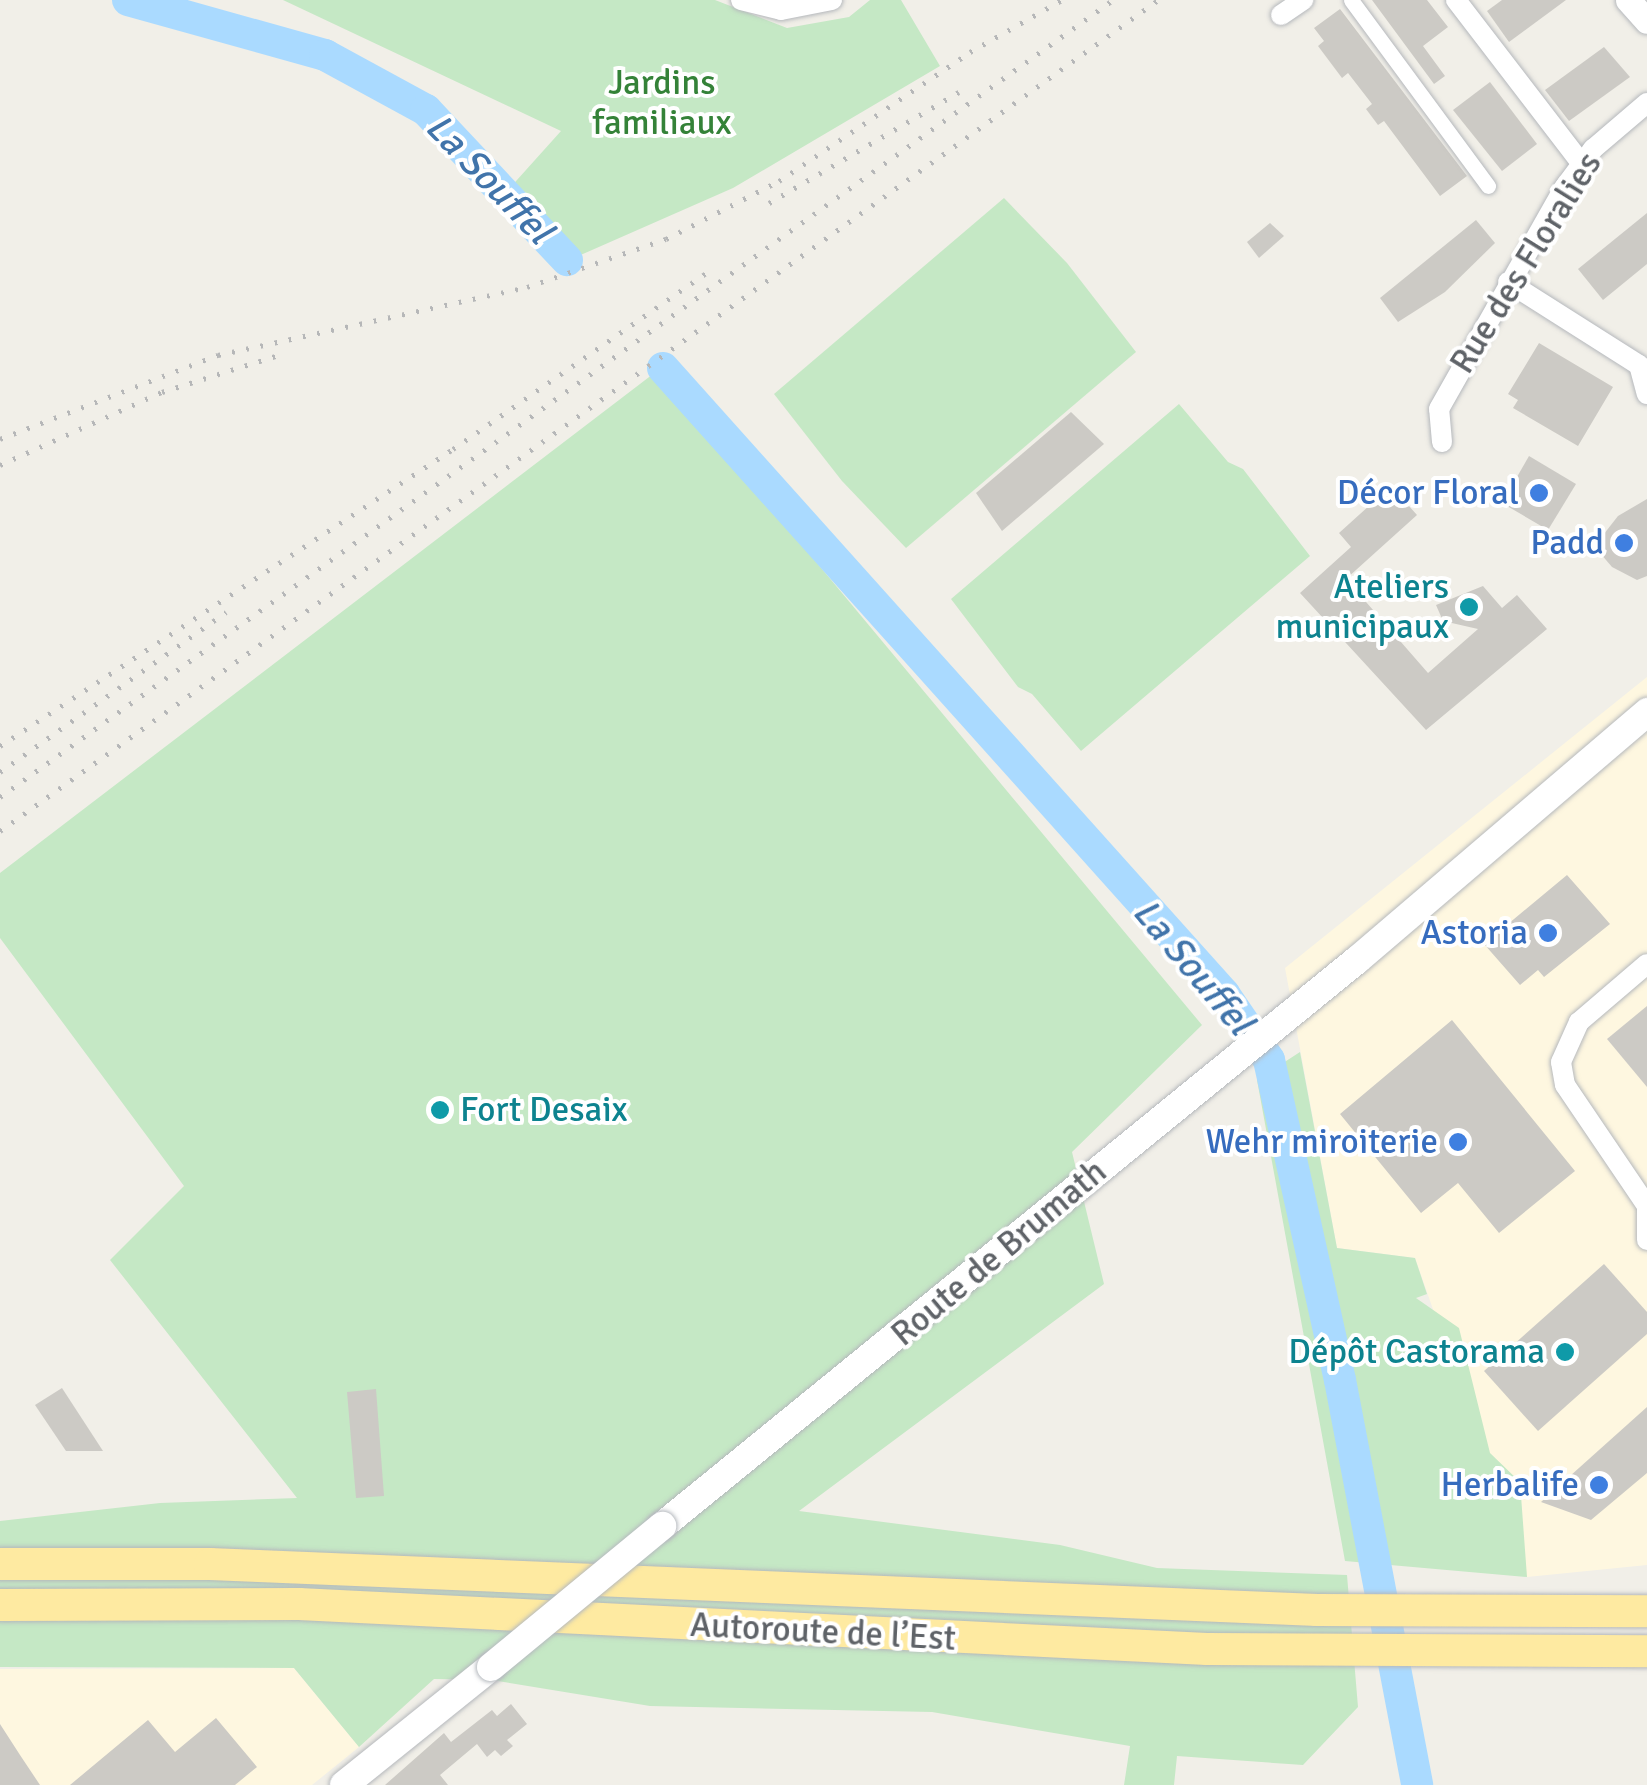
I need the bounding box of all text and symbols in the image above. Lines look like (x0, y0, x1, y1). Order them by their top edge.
park label: Jardins familiaux (592, 62, 732, 144)
water label: La Souffel (416, 105, 562, 253)
street label: Rue des Floralies (1441, 145, 1611, 381)
place label: Décor Floral (1337, 472, 1519, 514)
marker: Décor Floral (1528, 482, 1550, 504)
place label: Padd (1530, 522, 1604, 564)
marker: Padd (1613, 532, 1635, 554)
place label: Ateliers municipaux (1275, 566, 1449, 648)
marker: Ateliers municipaux (1458, 596, 1480, 618)
water label: La Souffel (1123, 890, 1263, 1044)
place label: Astoria (1420, 912, 1528, 954)
marker: Astoria (1537, 922, 1559, 944)
place label: Fort Desaix (460, 1089, 628, 1131)
marker: Fort Desaix (429, 1099, 451, 1121)
place label: Wehr miroiterie (1205, 1121, 1438, 1163)
marker: Wehr miroiterie (1447, 1131, 1469, 1153)
street label: Route de Brumath (883, 1151, 1115, 1355)
place label: Dépôt Castorama (1288, 1331, 1545, 1373)
marker: Dépôt Castorama (1554, 1341, 1576, 1363)
place label: Herbalife (1440, 1464, 1579, 1506)
marker: Herbalife (1588, 1474, 1610, 1496)
street label: Autoroute de l’Est (689, 1604, 957, 1660)

